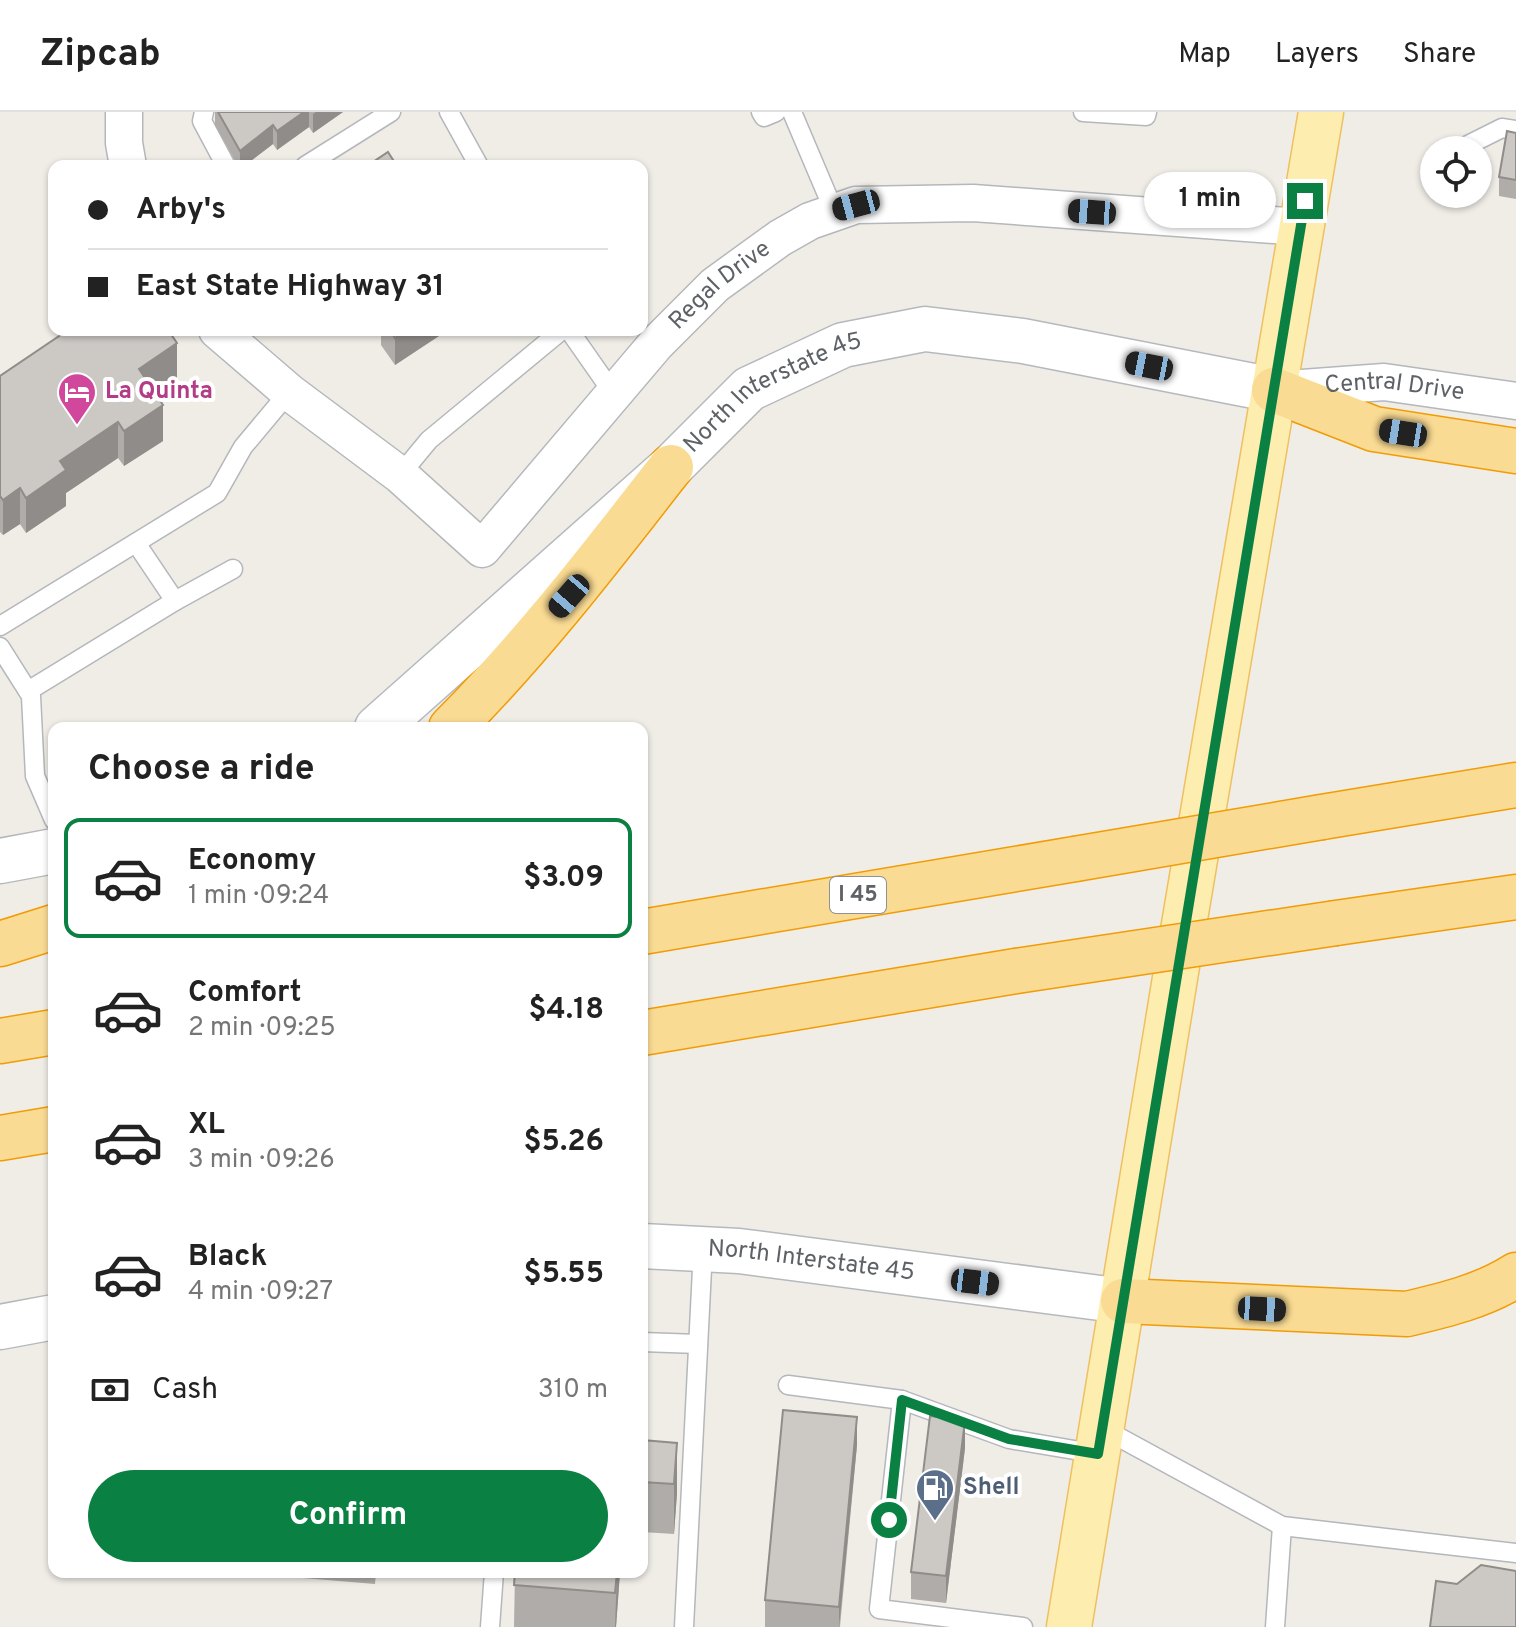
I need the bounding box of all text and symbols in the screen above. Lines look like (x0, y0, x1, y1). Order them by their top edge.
text: Zipcab (40, 31, 161, 80)
text: Map (1178, 37, 1231, 73)
text: Layers (1275, 37, 1359, 73)
text: Share (1403, 37, 1476, 73)
map controls (1420, 136, 1492, 208)
button: locate (1420, 136, 1492, 208)
callout: 1 min (1145, 173, 1277, 229)
text: 1 min (1179, 183, 1241, 216)
route end (1287, 183, 1323, 219)
car (830, 187, 882, 223)
text: Arby's (136, 192, 226, 229)
car (1067, 198, 1117, 226)
street label: Regal Drive (663, 234, 777, 337)
text: East State Highway 31 (136, 269, 445, 306)
street label: North Interstate 45 (678, 327, 864, 460)
car (1123, 350, 1175, 382)
street label: Central Drive (1324, 367, 1466, 408)
hotel icon: La Quinta (56, 371, 98, 426)
place label: La Quinta (105, 377, 213, 407)
car (1377, 417, 1429, 449)
car (544, 570, 594, 622)
text: Choose a ride (88, 747, 314, 793)
icon: car (92, 842, 164, 914)
text: Economy (188, 843, 316, 880)
text: $3.09 (523, 860, 604, 897)
road number: I 45 (830, 877, 886, 913)
text: 1 min · 09:24 (188, 880, 329, 913)
icon: car (92, 974, 164, 1046)
text: Comfort (188, 975, 301, 1012)
text: $4.18 (529, 992, 604, 1029)
text: 2 min · 09:25 (188, 1012, 336, 1045)
icon: car (92, 1106, 164, 1178)
text: XL (188, 1107, 225, 1144)
text: $5.26 (523, 1124, 604, 1161)
text: 3 min · 09:26 (188, 1144, 335, 1177)
street label: North Interstate 45 (707, 1234, 916, 1289)
icon: car (92, 1238, 164, 1310)
text: Black (188, 1239, 267, 1276)
text: $5.55 (524, 1256, 604, 1293)
car (950, 1267, 1000, 1297)
text: 4 min · 09:27 (188, 1276, 333, 1309)
car (1237, 1296, 1287, 1322)
icon: cash (88, 1368, 132, 1412)
text: Cash (152, 1372, 218, 1409)
text: 310 m (538, 1374, 608, 1407)
fuel station icon: Shell (914, 1467, 956, 1522)
button: Confirm (88, 1470, 608, 1562)
place label: Shell (963, 1473, 1019, 1503)
route start (871, 1502, 907, 1538)

